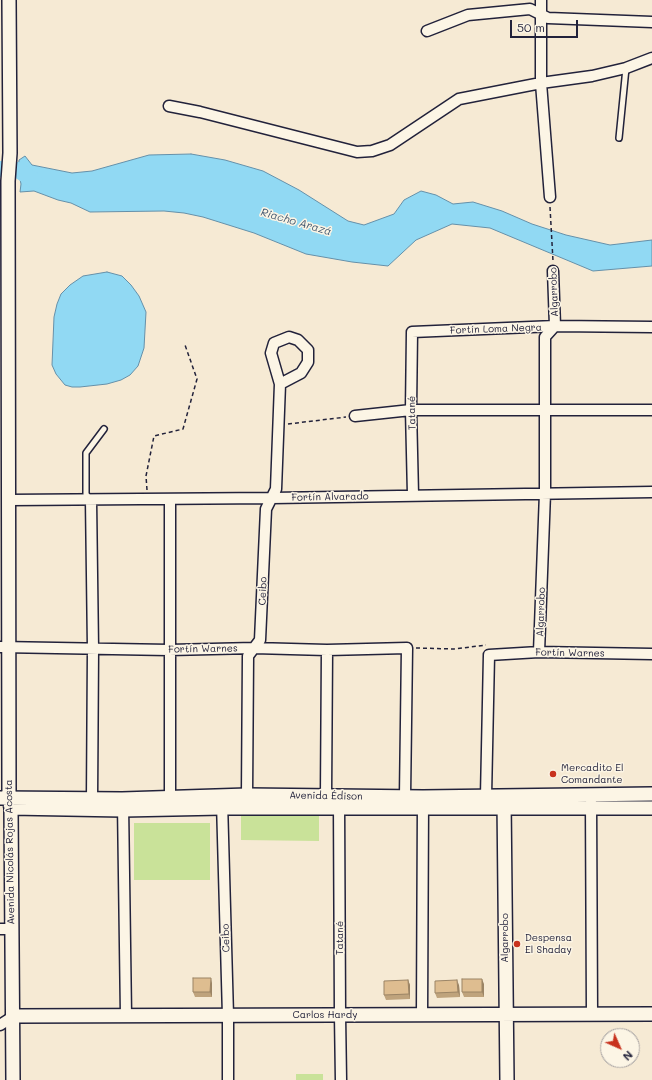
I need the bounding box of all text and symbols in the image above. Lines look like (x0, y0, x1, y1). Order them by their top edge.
scale bar (512, 12, 580, 38)
text: 50 m (517, 19, 545, 35)
water label: Riacho Arazá (259, 206, 333, 238)
street label: Algarrobo (547, 267, 561, 317)
street label: Fortín Loma Negra (450, 321, 542, 337)
street label: Tatané (406, 396, 418, 430)
street label: Fortín Alvarado (291, 490, 369, 504)
street label: Ceibo (257, 576, 269, 606)
street label: Algarrobo (534, 587, 548, 637)
street label: Fortín Warnes (168, 642, 238, 656)
street label: Fortín Warnes (535, 646, 605, 660)
place label: Mercadito El Comandante (561, 762, 623, 786)
marker: Mercadito El Comandante (548, 769, 558, 779)
street label: Avenida Nicolás Rojas Acosta (3, 779, 17, 925)
street label: Avenida Édison (289, 789, 363, 803)
street label: Algarrobo (499, 913, 511, 963)
street label: Tatané (334, 921, 346, 955)
street label: Ceibo (220, 923, 232, 953)
place label: Despensa El Shaday (525, 932, 572, 956)
marker: Despensa El Shaday (512, 939, 522, 949)
street label: Carlos Hardy (293, 1009, 357, 1021)
north arrow (600, 1028, 640, 1068)
text: N (620, 1048, 636, 1064)

